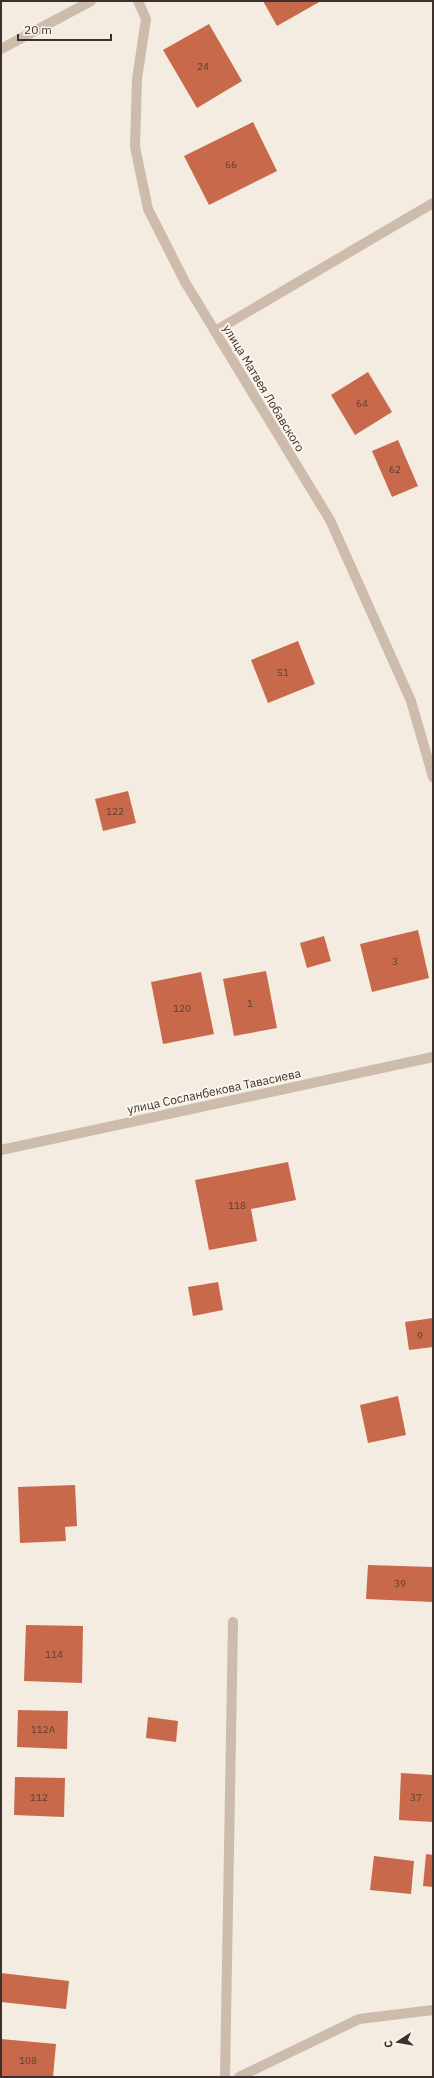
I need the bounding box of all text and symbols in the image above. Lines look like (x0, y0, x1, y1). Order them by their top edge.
scale bar (18, 16, 111, 42)
text: 20 m (24, 22, 52, 37)
house number: 24 (197, 60, 209, 73)
house number: 66 (225, 158, 237, 171)
street label: улица Матвея Лобавского (220, 322, 308, 455)
house number: 64 (356, 397, 368, 410)
house number: 62 (389, 463, 401, 476)
house number: 51 (277, 666, 289, 679)
house number: 122 (106, 805, 124, 818)
house number: 3 (392, 955, 398, 968)
house number: 1 (247, 997, 253, 1010)
house number: 120 (173, 1002, 191, 1015)
street label: улица Сосланбекова Тавасиева (126, 1065, 303, 1117)
house number: 118 (228, 1199, 246, 1212)
house number: 9 (417, 1329, 423, 1342)
house number: 39 (394, 1577, 406, 1590)
house number: 114 (45, 1648, 63, 1661)
house number: 112А (31, 1723, 56, 1736)
house number: 112 (30, 1791, 48, 1804)
house number: 37 (410, 1791, 422, 1804)
north arrow (378, 2022, 418, 2062)
text: С (381, 2039, 396, 2049)
house number: 108 (19, 2054, 37, 2067)

